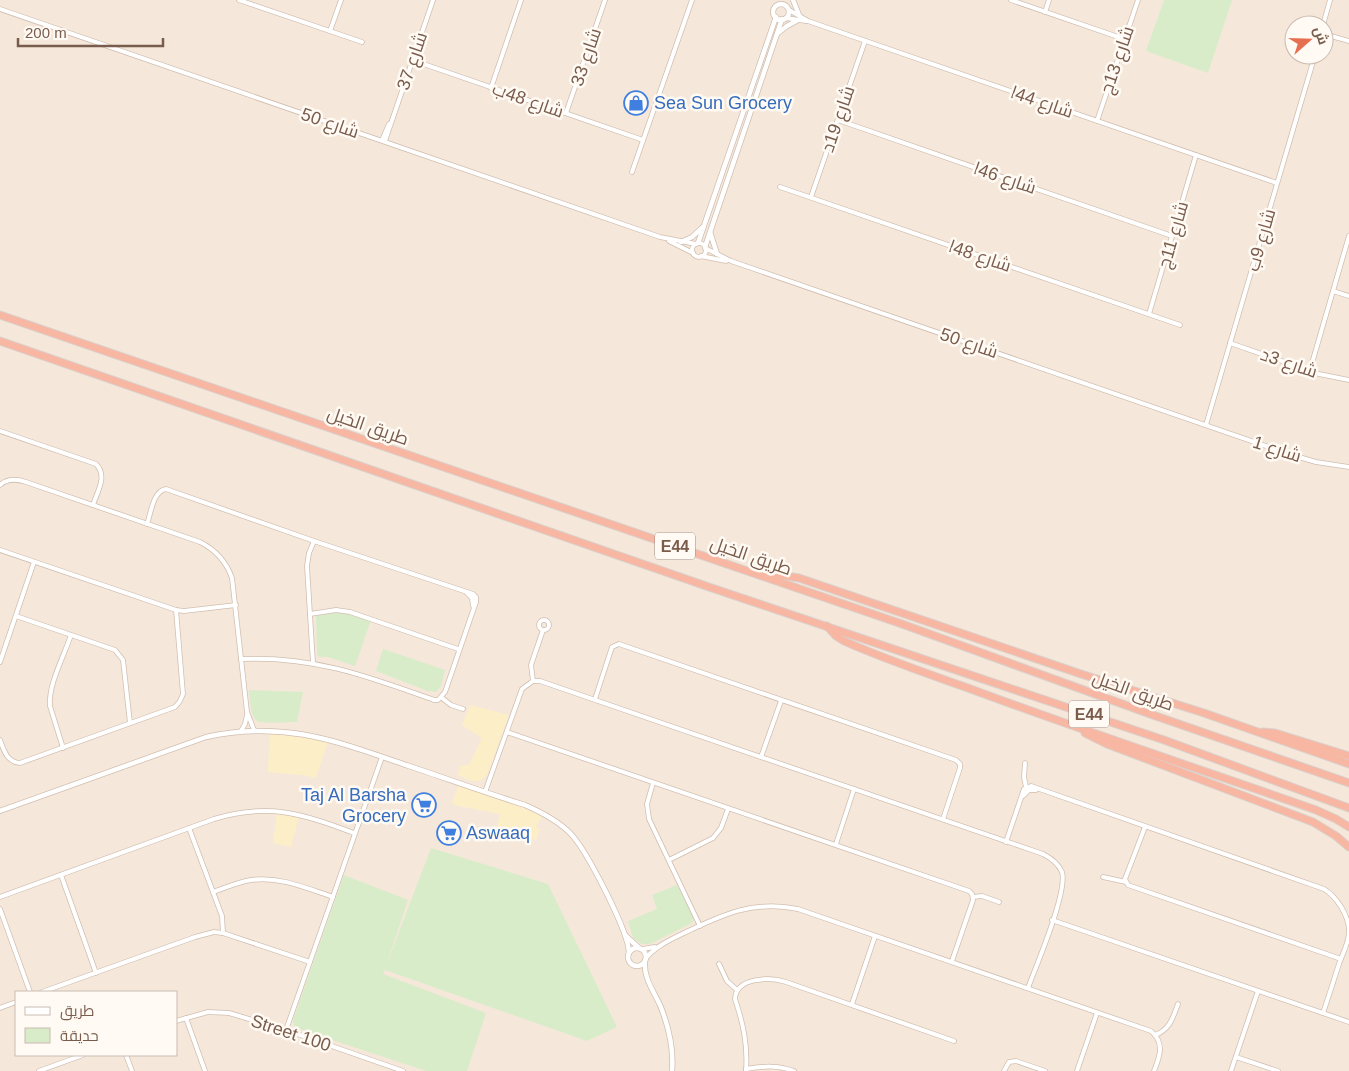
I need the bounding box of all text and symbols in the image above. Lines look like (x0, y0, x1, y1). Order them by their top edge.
scale bar (18, 15, 162, 47)
north arrow (1284, 15, 1334, 65)
street label: شارع 13ج (1096, 23, 1140, 97)
text: 200 m (25, 24, 67, 41)
text: ش (1310, 24, 1332, 47)
street label: شارع 33 (567, 25, 607, 89)
street label: شارع 37 (393, 29, 433, 93)
street label: شارع 48ب (489, 78, 566, 123)
street label: شارع 44ا (1007, 82, 1076, 124)
street label: شارع 19د (817, 83, 861, 155)
shop icon: Sea Sun Grocery (623, 90, 649, 116)
place label: Sea Sun Grocery (654, 93, 792, 113)
street label: شارع 50 (298, 104, 362, 144)
street label: شارع 46ا (970, 158, 1039, 200)
street label: شارع 11ج (1154, 199, 1194, 271)
street label: شارع 9ب (1243, 206, 1281, 274)
street label: شارع 48ا (945, 236, 1014, 278)
street label: شارع 50 (937, 324, 1001, 364)
street label: شارع 3د (1257, 344, 1320, 384)
street label: طريق الخيل (324, 403, 411, 451)
street label: شارع 1 (1250, 432, 1304, 468)
road number: E44 (655, 532, 695, 560)
street label: طريق الخيل (707, 533, 794, 581)
street label: طريق الخيل (1089, 667, 1176, 717)
road number: E44 (1069, 701, 1109, 728)
place label: Taj Al Barsha Grocery (301, 785, 407, 826)
supermarket icon: Taj Al Barsha Grocery (411, 792, 437, 818)
supermarket icon: Aswaaq (436, 820, 462, 846)
place label: Aswaaq (466, 823, 530, 843)
legend (15, 991, 178, 1056)
text: طريق (60, 1002, 94, 1021)
street label: Street 100 (248, 1011, 334, 1055)
text: حديقة (60, 1027, 99, 1044)

